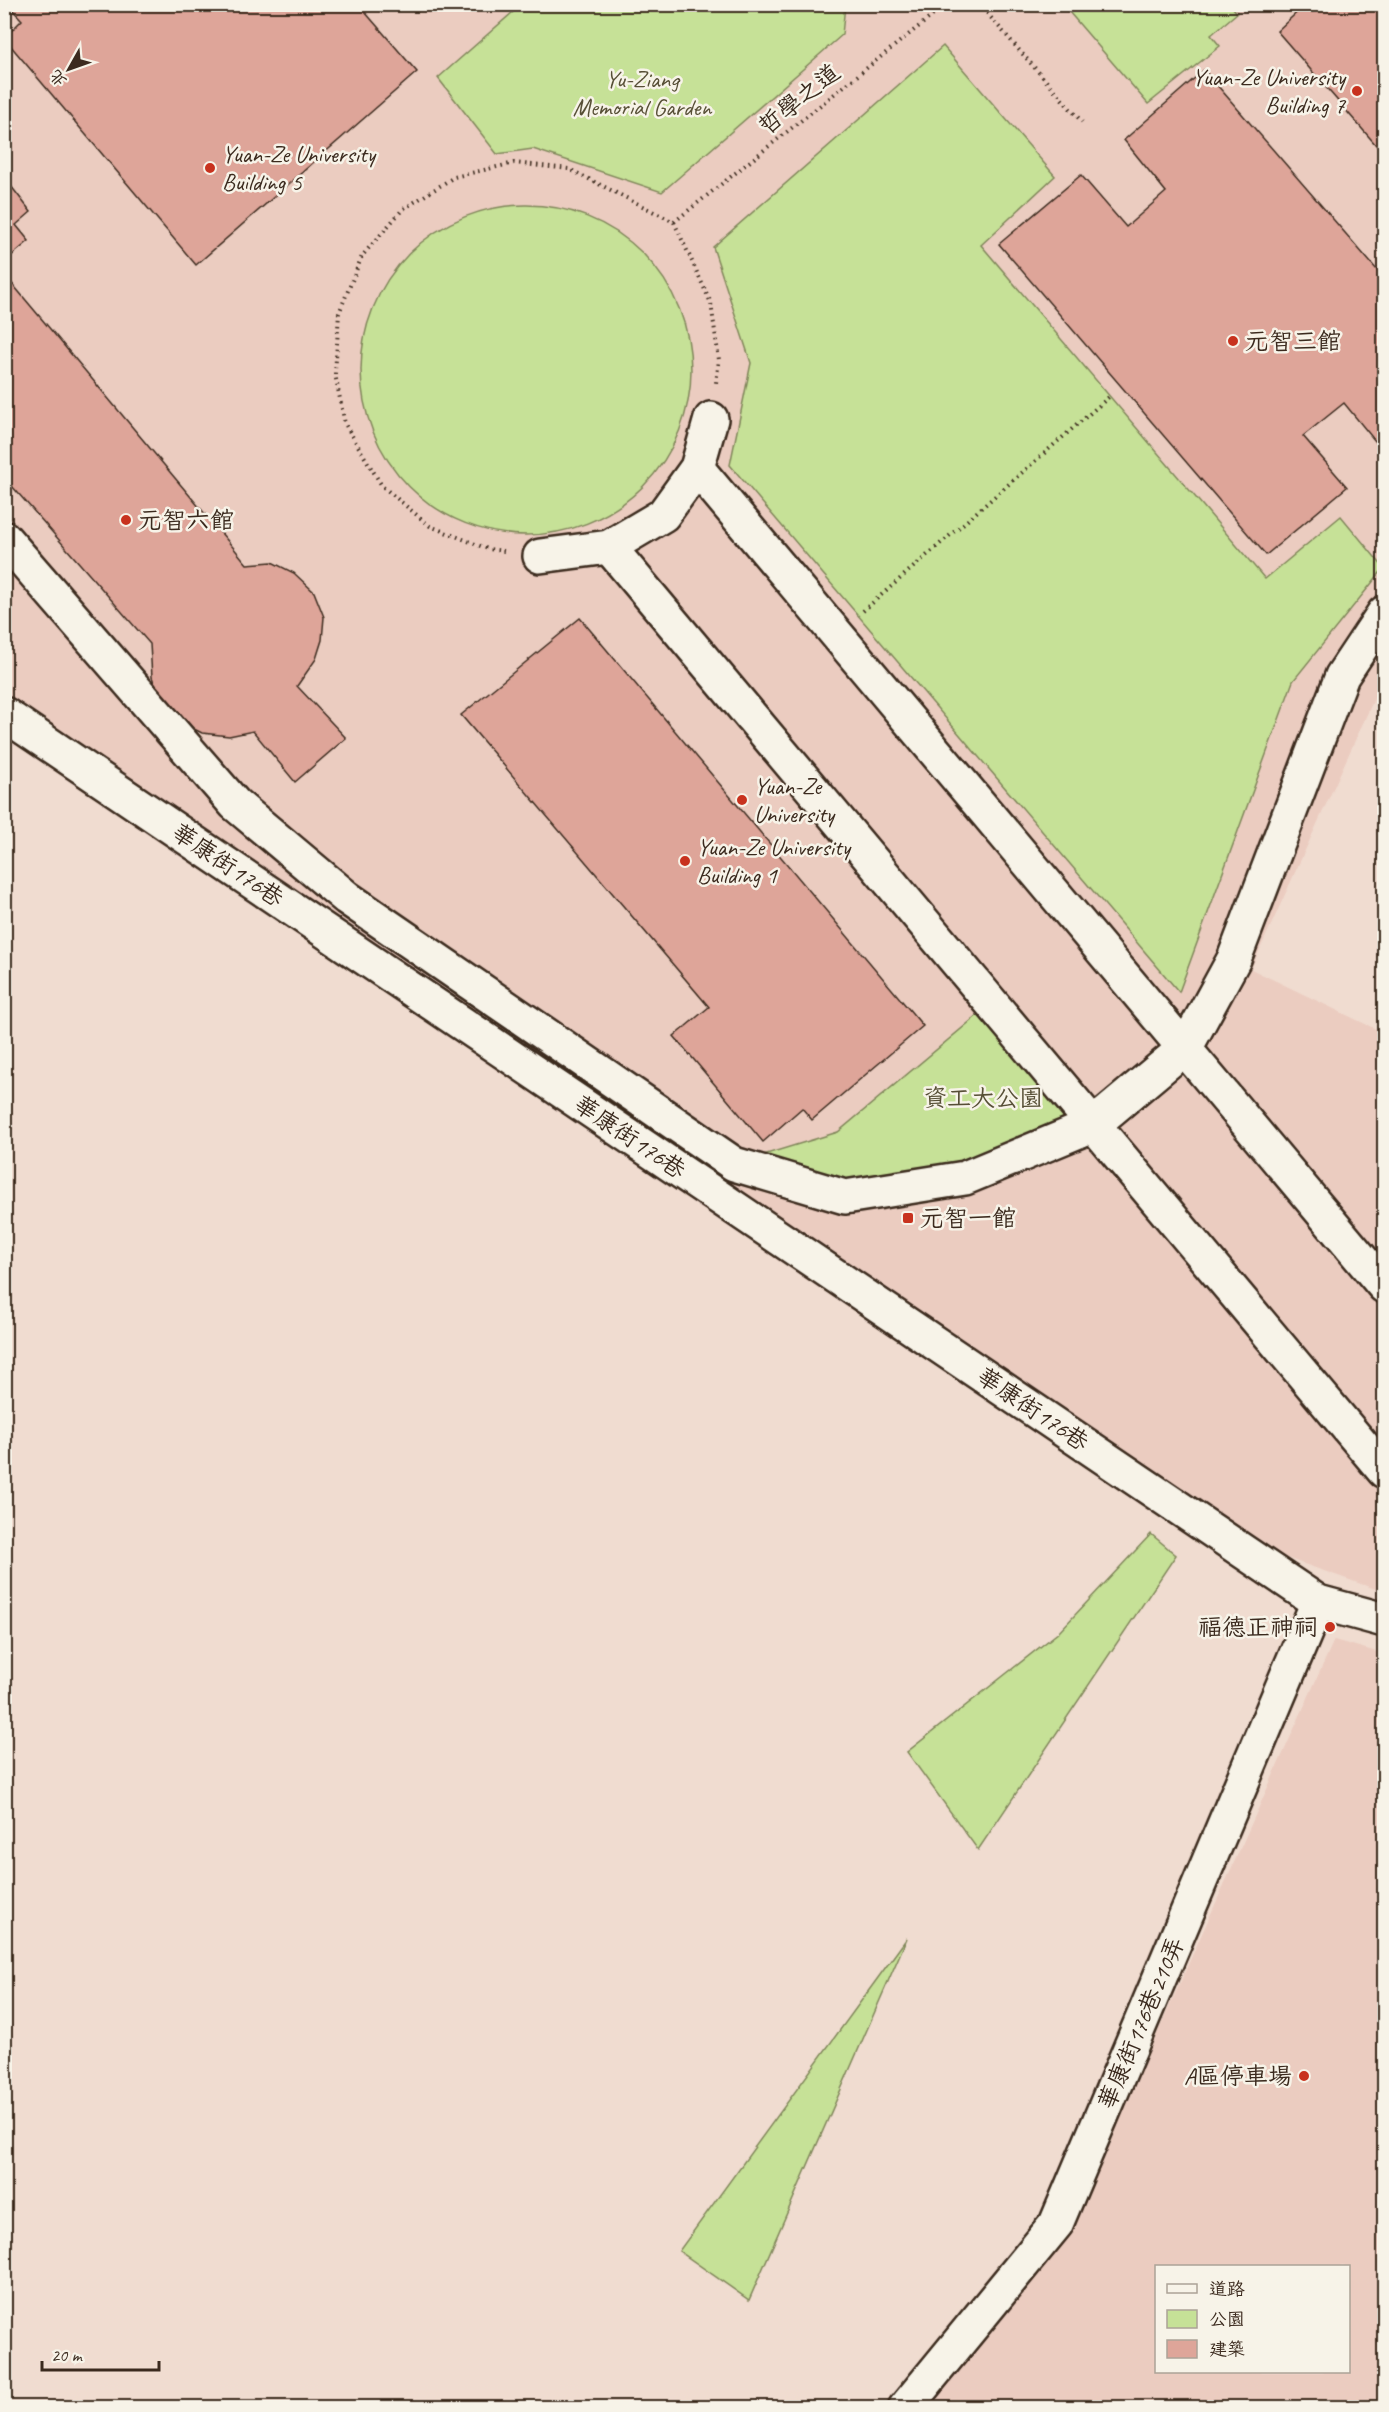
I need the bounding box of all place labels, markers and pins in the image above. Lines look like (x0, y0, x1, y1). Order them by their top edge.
place label: Yuan-Ze University Building 7 (1192, 62, 1347, 120)
marker: Yuan-Ze University Building 7 (1350, 84, 1364, 98)
place label: Yuan-Ze University Building 5 (222, 139, 377, 197)
marker: Yuan-Ze University Building 5 (203, 161, 217, 175)
place label: 元智三館 (1245, 326, 1341, 356)
marker: 元智三館 (1226, 334, 1240, 348)
place label: 元智六館 (138, 505, 234, 535)
marker: 元智六館 (119, 513, 133, 527)
place label: Yuan-Ze University (754, 771, 836, 829)
marker: Yuan-Ze University (735, 793, 749, 807)
place label: Yuan-Ze University Building 1 (697, 832, 852, 890)
marker: Yuan-Ze University Building 1 (678, 854, 692, 868)
place label: 元智一館 (920, 1203, 1016, 1233)
marker: 元智一館 (901, 1211, 915, 1225)
place label: 福德正神祠 (1198, 1612, 1318, 1642)
marker: 福德正神祠 (1323, 1620, 1337, 1634)
place label: A區停車場 (1184, 2061, 1292, 2091)
marker: A區停車場 (1297, 2069, 1311, 2083)

